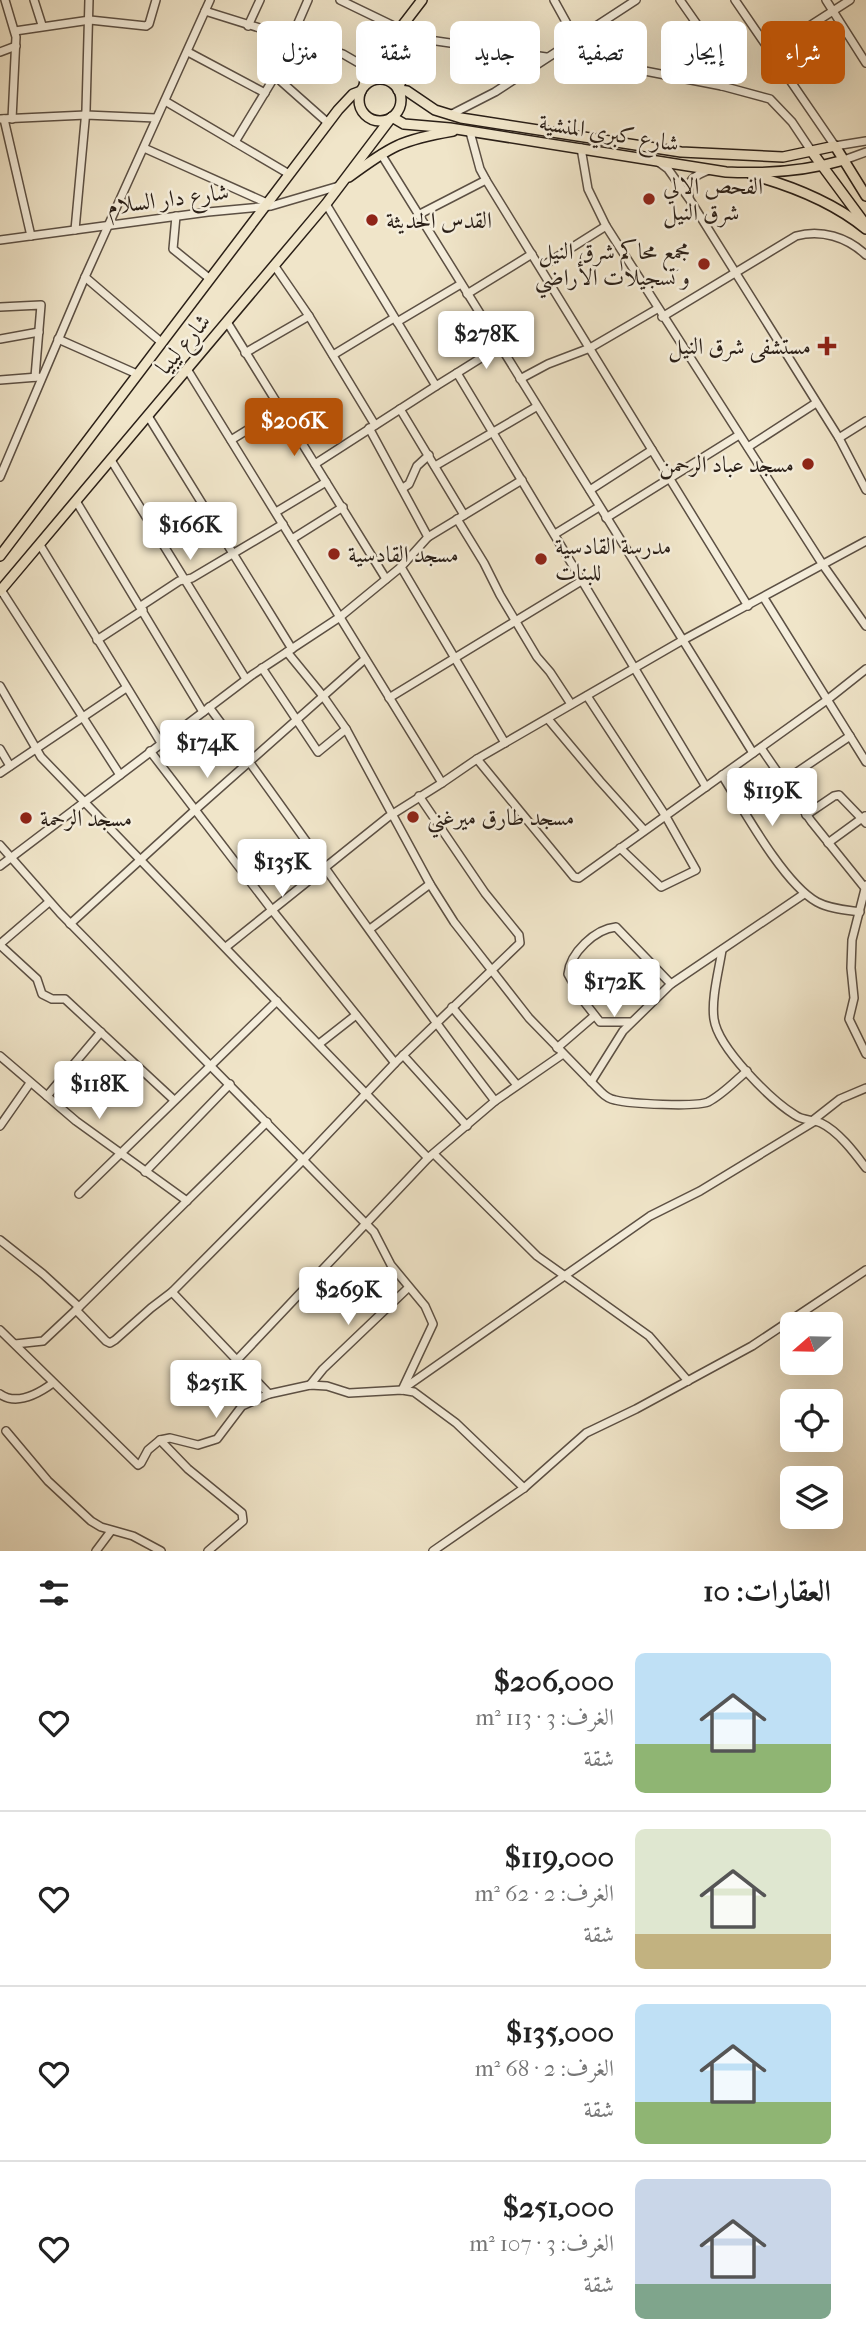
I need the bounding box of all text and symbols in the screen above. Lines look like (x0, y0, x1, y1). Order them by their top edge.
chip: منزل (257, 21, 342, 84)
chip: شقة (356, 21, 436, 84)
chip: جديد (450, 21, 540, 84)
chip: تصفية (554, 21, 647, 84)
chip: إيجار (661, 21, 747, 84)
chip: شراء (761, 21, 845, 84)
street label: شارع كبري المنشية (536, 109, 681, 163)
place label: الفحص الالي شرق النيل (663, 173, 763, 229)
street label: شارع دار السلام (105, 178, 231, 226)
marker: الفحص الالي شرق النيل (641, 191, 657, 207)
place label: القدس الحديثة (386, 207, 492, 235)
marker: القدس الحديثة (364, 212, 380, 228)
place label: مجمع محاكم شرق النيل و تسجيلات الأراضي (535, 238, 690, 299)
marker: مجمع محاكم شرق النيل و تسجيلات الأراضي (696, 256, 712, 272)
street label: شارع ليبيا (150, 308, 221, 384)
pin: $278K (437, 312, 535, 371)
text: $278K (454, 320, 518, 347)
place label: مستشفى شرق النيل (668, 333, 811, 363)
marker: مستشفى شرق النيل (817, 336, 837, 356)
pin: $206K (245, 398, 343, 458)
text: $206K (261, 407, 327, 434)
place label: مسجد عباد الرحمن (659, 451, 794, 480)
marker: مسجد عباد الرحمن (800, 456, 816, 472)
pin: $166K (141, 503, 239, 562)
text: $166K (159, 511, 221, 538)
place label: مدرسة القادسية للبنات (555, 533, 671, 586)
place label: مسجد القادسية (348, 541, 459, 568)
marker: مسجد القادسية (326, 546, 342, 562)
marker: مدرسة القادسية للبنات (533, 551, 549, 567)
pin: $174K (158, 720, 256, 780)
text: $174K (176, 729, 238, 756)
pin: $119K (723, 768, 821, 828)
text: $119K (743, 777, 801, 804)
place label: مسجد طارق ميرغني (427, 804, 575, 838)
place label: مسجد الرحمة (40, 805, 132, 832)
marker: مسجد طارق ميرغني (405, 809, 421, 825)
marker: مسجد الرحمة (18, 810, 34, 826)
pin: $135K (233, 839, 331, 899)
text: $135K (254, 848, 310, 875)
pin: $172K (565, 960, 663, 1019)
text: $172K (584, 968, 644, 995)
pin: $118K (50, 1062, 148, 1121)
text: $118K (70, 1070, 128, 1097)
pin: $269K (299, 1268, 397, 1327)
text: $269K (315, 1276, 381, 1303)
north arrow (780, 1312, 844, 1376)
map controls (780, 1312, 843, 1529)
pin: $251K (167, 1360, 265, 1420)
text: $251K (186, 1369, 246, 1396)
button: locate (780, 1389, 843, 1452)
button: layers (780, 1466, 843, 1529)
icon: filters (35, 1574, 73, 1612)
text: العقارات: 10 (703, 1574, 831, 1609)
text: $206,000 (493, 1664, 614, 1699)
icon: home (691, 1681, 775, 1765)
icon: heart (35, 1704, 73, 1742)
text: الغرف: 3 · 113 m² (475, 1704, 614, 1731)
text: شقة (584, 1745, 614, 1772)
text: $119,000 (504, 1840, 614, 1875)
icon: home (691, 1857, 775, 1941)
icon: heart (35, 1880, 73, 1918)
text: الغرف: 2 · 62 m² (474, 1880, 614, 1907)
text: شقة (584, 1921, 614, 1948)
text: $135,000 (506, 2015, 614, 2050)
icon: home (691, 2032, 775, 2116)
icon: heart (35, 2055, 73, 2093)
text: الغرف: 2 · 68 m² (475, 2055, 614, 2082)
text: شقة (584, 2096, 614, 2123)
text: $251,000 (503, 2190, 614, 2225)
icon: home (691, 2207, 775, 2291)
icon: heart (35, 2230, 73, 2268)
text: الغرف: 3 · 107 m² (469, 2230, 614, 2257)
text: شقة (584, 2271, 614, 2298)

